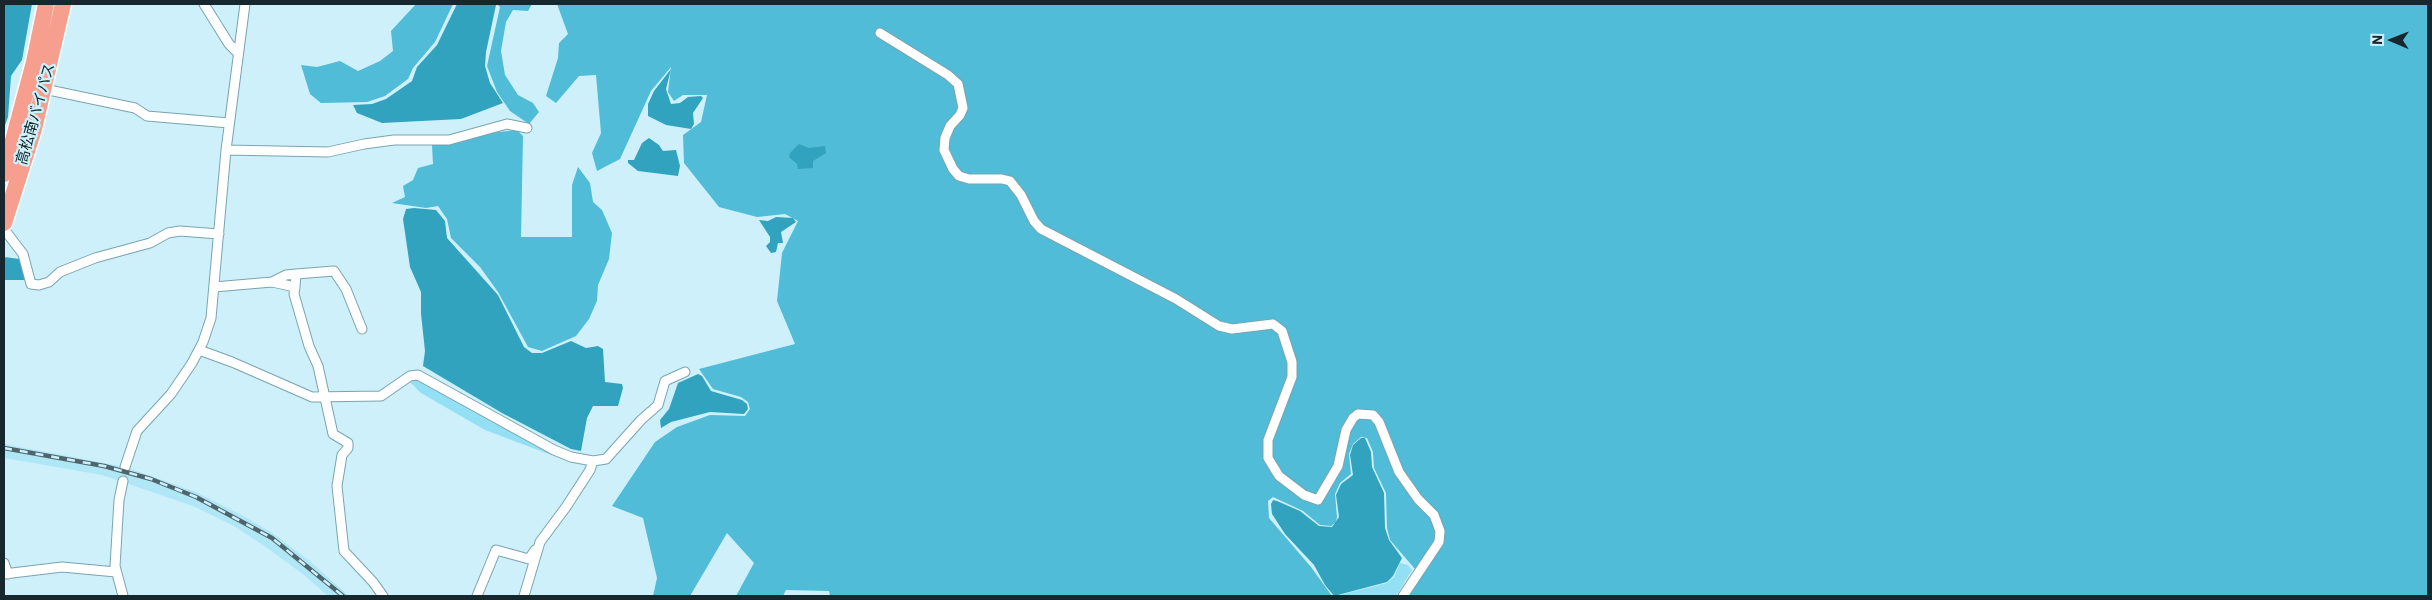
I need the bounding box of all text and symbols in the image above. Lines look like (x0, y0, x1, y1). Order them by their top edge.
north arrow (2367, 15, 2417, 65)
text: N (2368, 35, 2386, 45)
street label: 高松南バイパス (13, 61, 59, 167)

